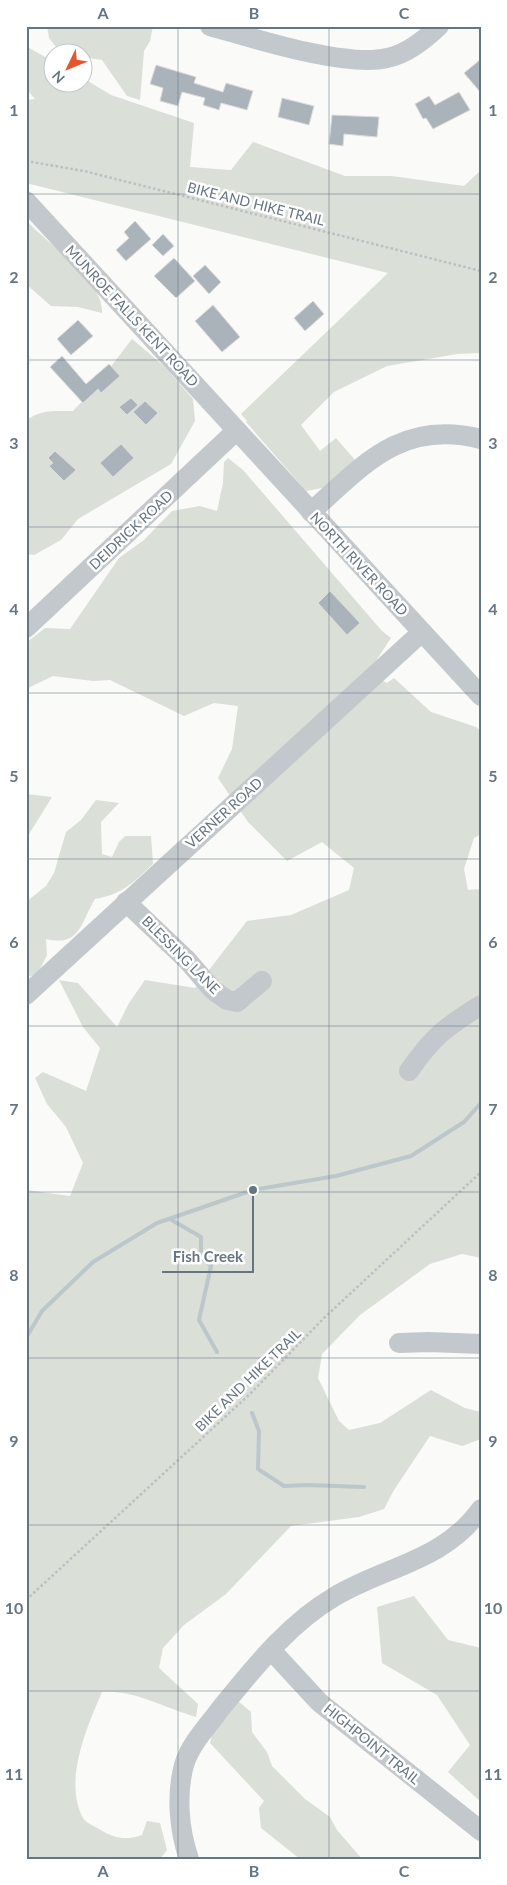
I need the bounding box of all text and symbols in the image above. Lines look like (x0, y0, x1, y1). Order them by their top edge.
text: A (96, 3, 109, 22)
text: B (249, 3, 259, 22)
text: C (399, 3, 410, 22)
north arrow (42, 42, 92, 92)
text: N (48, 67, 68, 87)
text: 1 (9, 100, 19, 119)
text: 1 (488, 100, 498, 119)
street label: BIKE AND HIKE TRAIL (186, 178, 326, 229)
street label: MUNROE FALLS KENT ROAD (62, 242, 202, 390)
text: 2 (9, 267, 19, 286)
text: 2 (488, 267, 498, 286)
text: 3 (9, 433, 19, 452)
text: 3 (488, 433, 498, 452)
street label: DEIDRICK ROAD (85, 487, 176, 573)
street label: NORTH RIVER ROAD (307, 508, 412, 619)
text: 4 (9, 599, 19, 618)
text: 4 (488, 599, 498, 618)
text: 5 (9, 766, 19, 785)
text: 5 (488, 766, 498, 785)
street label: VERNER ROAD (182, 774, 265, 851)
street label: BLESSING LANE (139, 912, 224, 997)
text: 6 (9, 932, 19, 951)
text: 6 (488, 932, 498, 951)
text: 7 (9, 1099, 19, 1118)
text: 7 (488, 1099, 498, 1118)
callout: Fish Creek (162, 1242, 253, 1272)
text: Fish Creek (173, 1247, 244, 1265)
text: 8 (9, 1265, 19, 1284)
text: 8 (488, 1265, 498, 1284)
street label: BIKE AND HIKE TRAIL (191, 1325, 304, 1435)
text: 9 (9, 1431, 19, 1450)
text: 9 (488, 1431, 498, 1450)
text: 10 (5, 1598, 23, 1617)
text: 10 (484, 1598, 502, 1617)
street label: HIGHPOINT TRAIL (321, 1700, 424, 1787)
text: 11 (5, 1764, 23, 1783)
text: 11 (484, 1764, 502, 1783)
text: A (96, 1861, 109, 1880)
text: B (249, 1861, 259, 1880)
text: C (399, 1861, 410, 1880)

